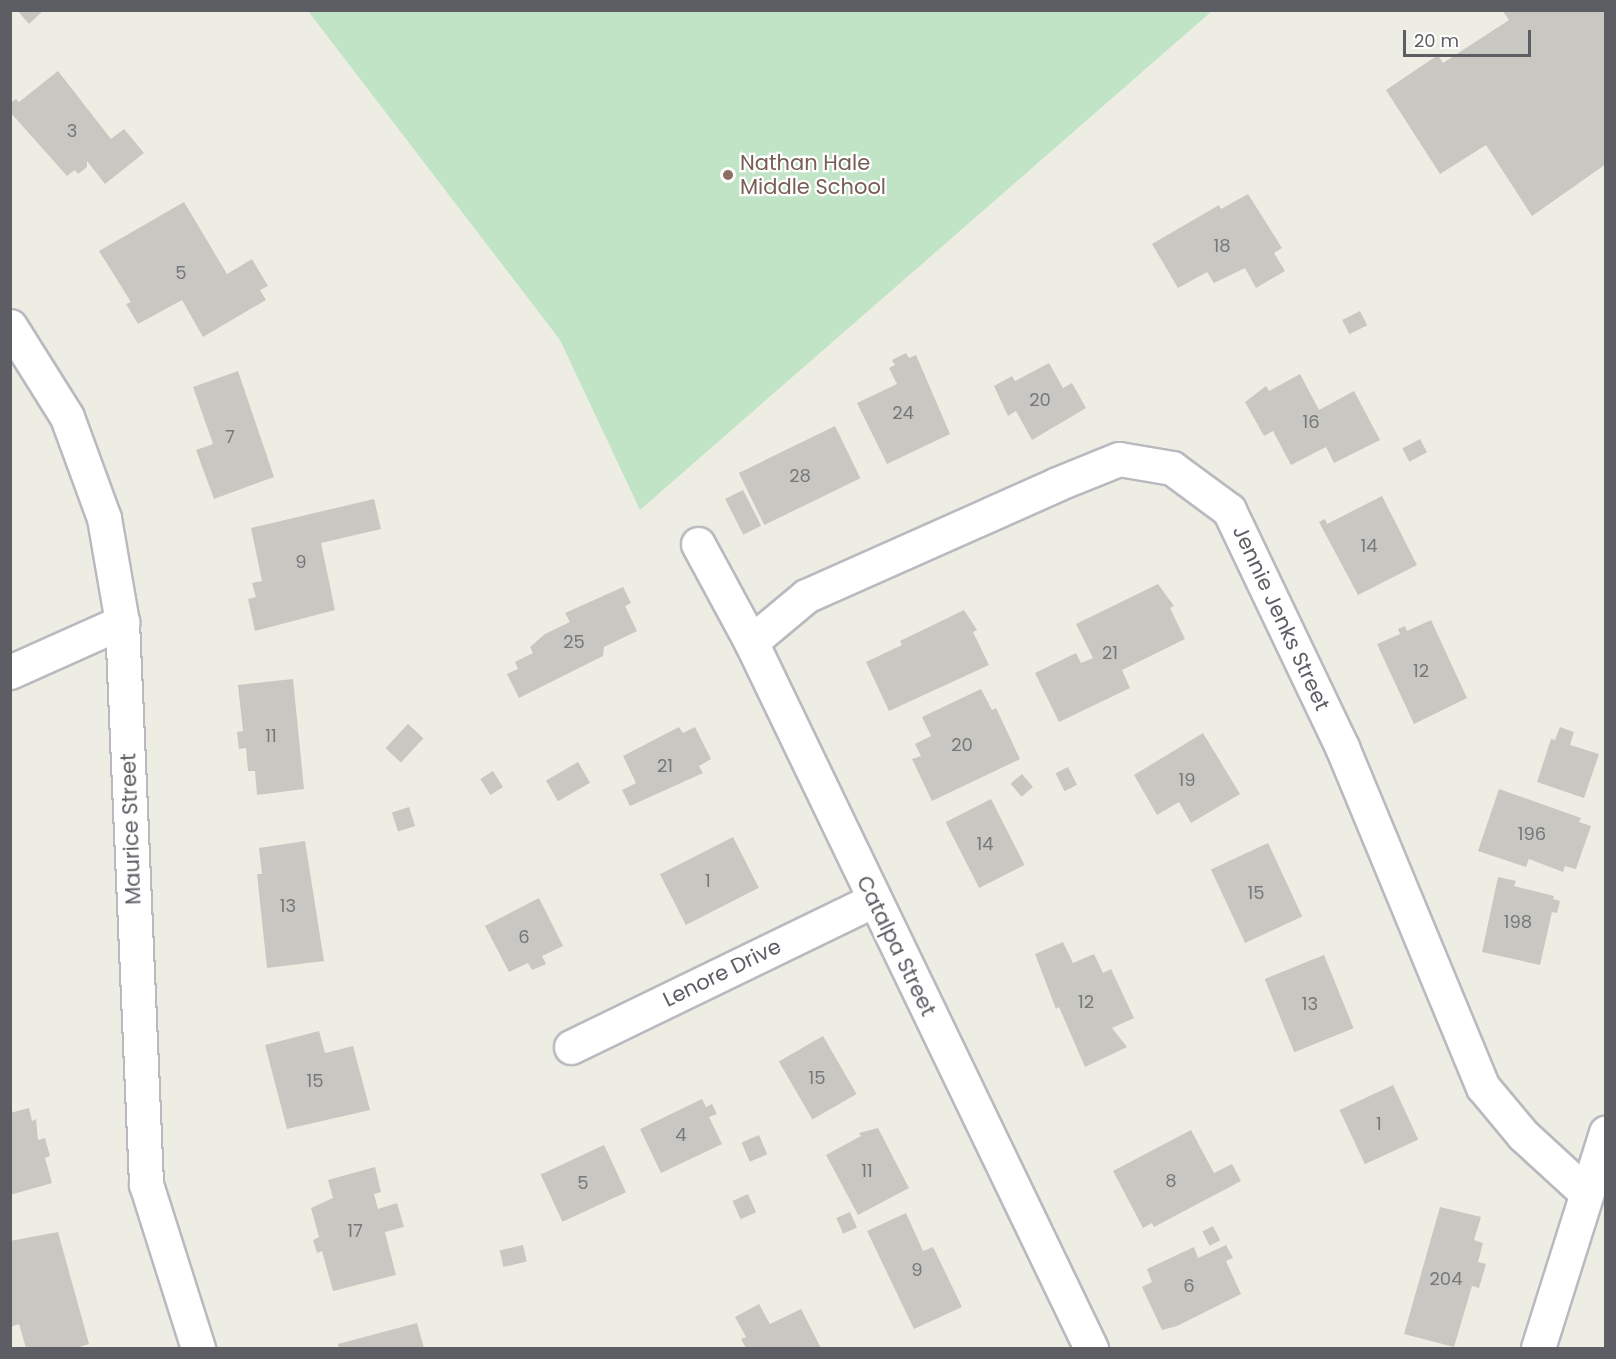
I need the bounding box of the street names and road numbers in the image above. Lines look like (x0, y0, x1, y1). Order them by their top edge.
street label: Jennie Jenks Street (1227, 521, 1335, 715)
street label: Maurice Street (116, 753, 146, 905)
street label: Catalpa Street (851, 872, 941, 1020)
street label: Lenore Drive (659, 934, 785, 1012)

